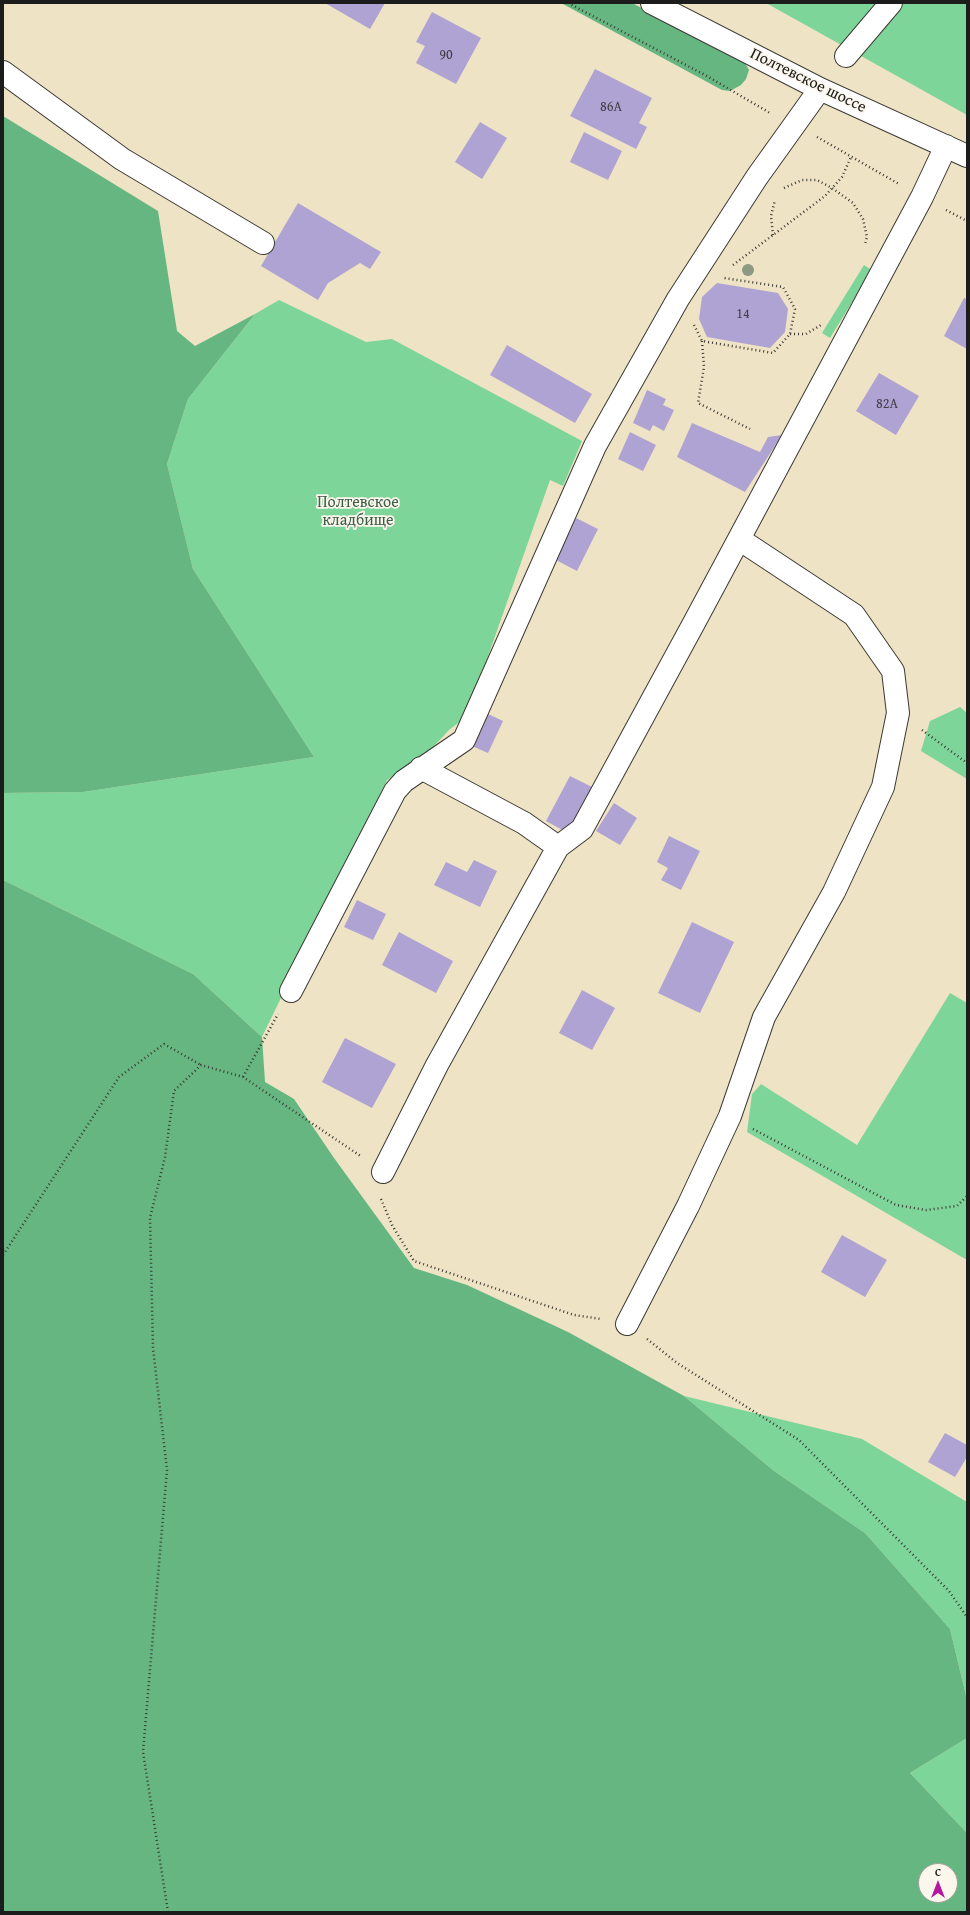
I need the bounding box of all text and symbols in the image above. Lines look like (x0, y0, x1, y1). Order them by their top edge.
street label: Полтевское шоссе (747, 45, 869, 117)
house number: 90 (439, 47, 453, 63)
house number: 86А (600, 99, 622, 115)
house number: 14 (736, 306, 750, 322)
house number: 82А (876, 396, 898, 412)
park label: Полтевское кладбище (317, 493, 399, 531)
north arrow (918, 1863, 958, 1903)
text: С (935, 1864, 941, 1880)

